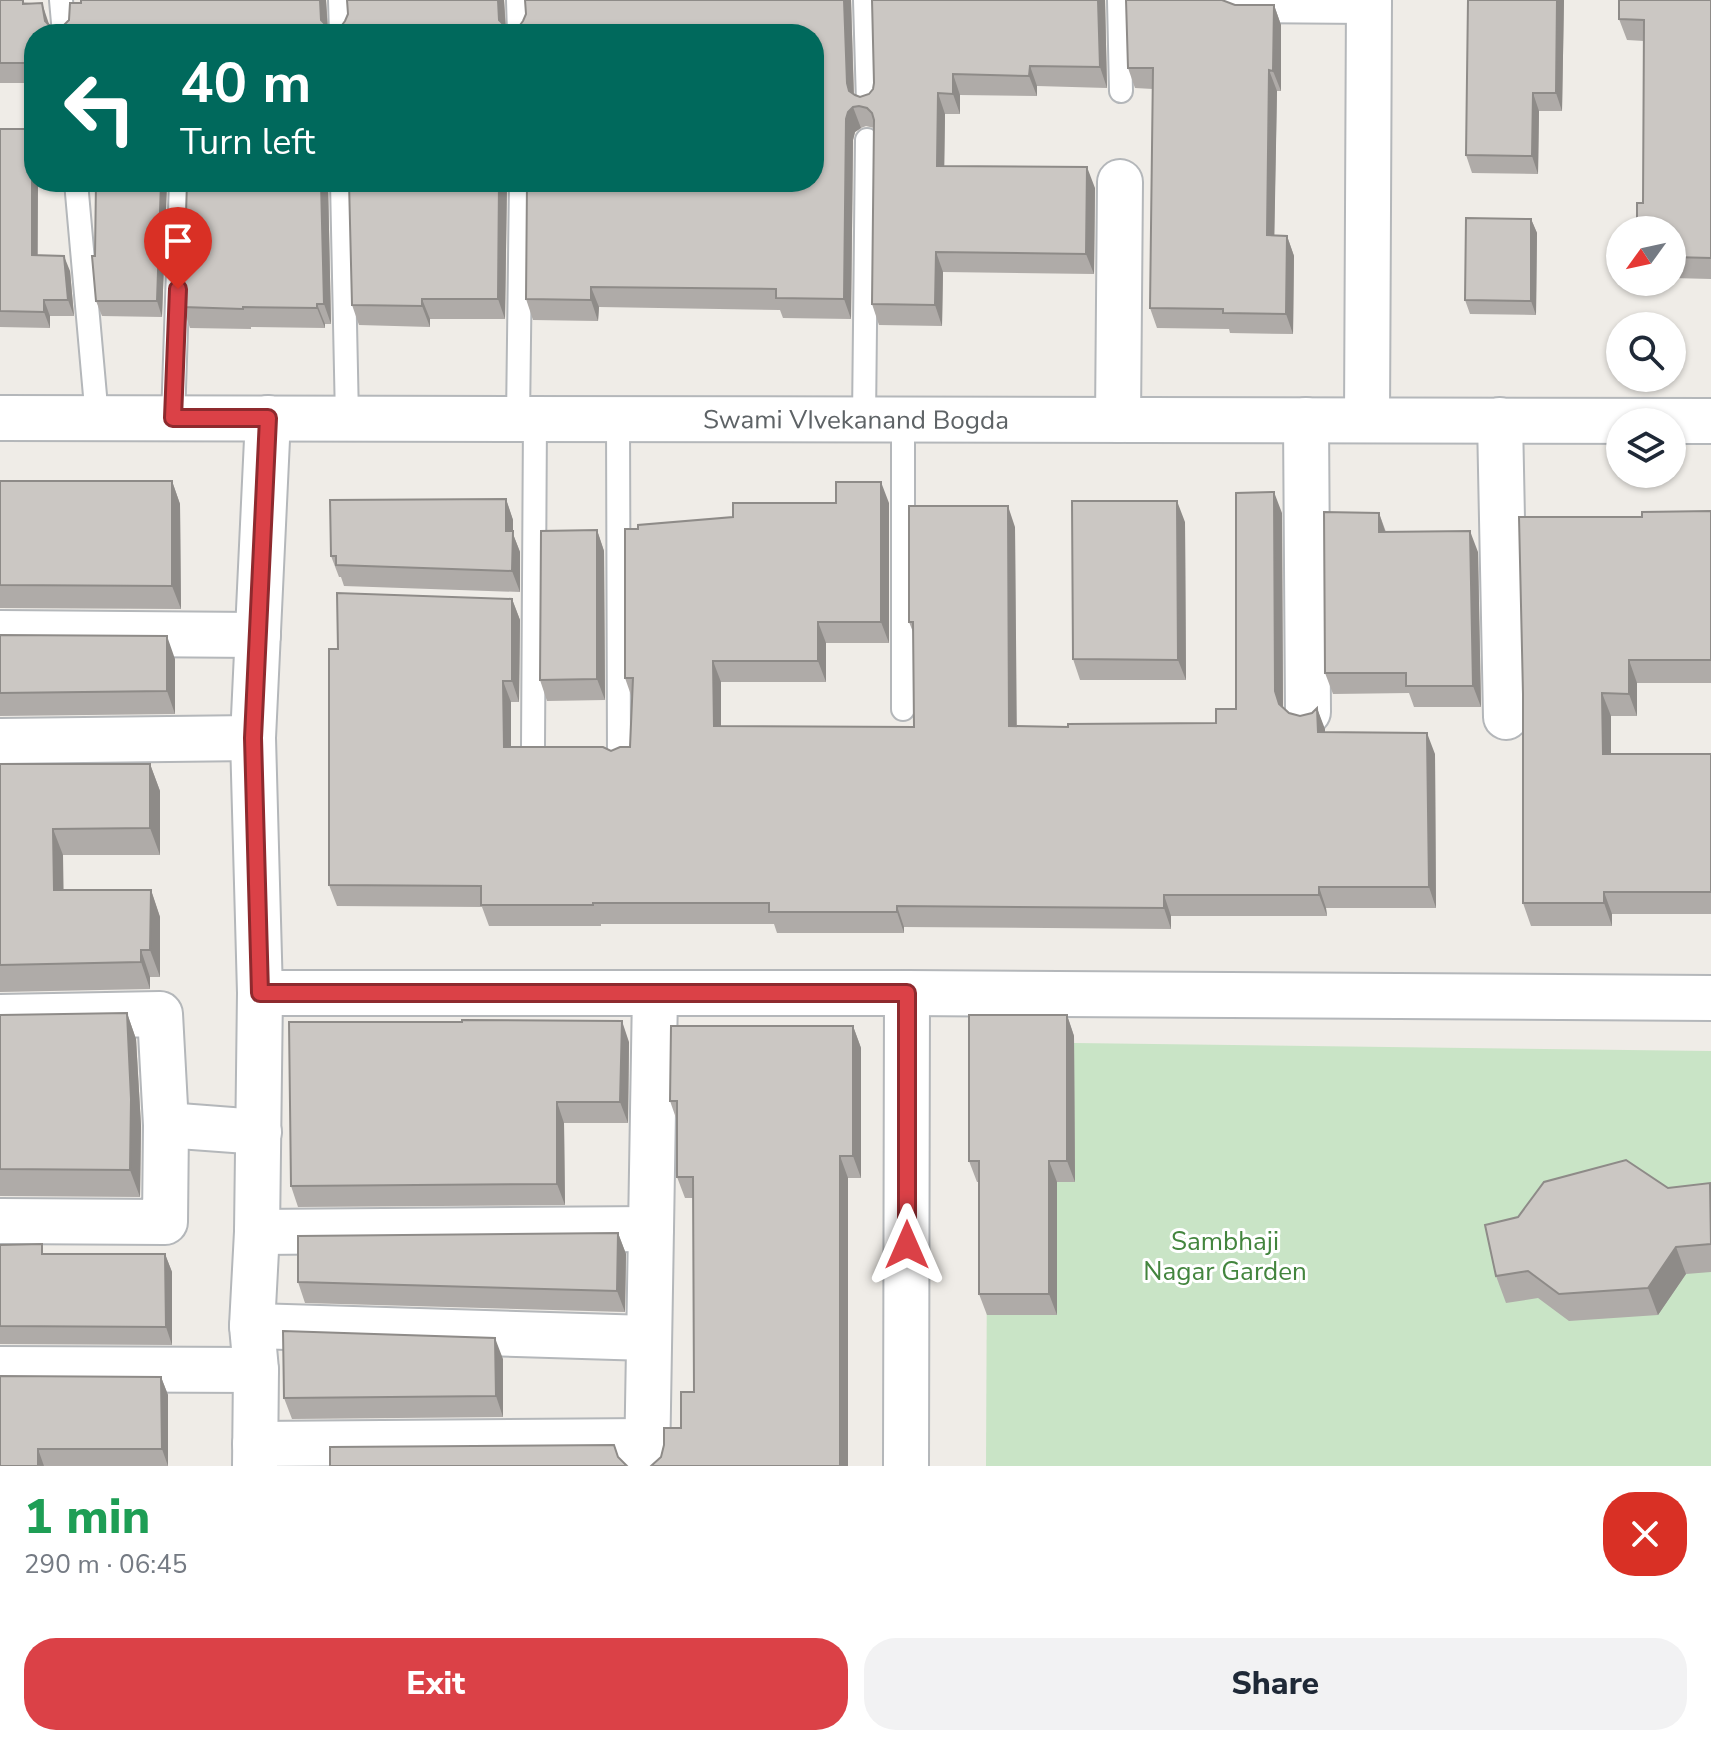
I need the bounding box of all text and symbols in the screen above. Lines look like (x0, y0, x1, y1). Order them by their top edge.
text: 40 m (180, 45, 311, 122)
icon: left (48, 56, 152, 160)
text: Turn left (180, 118, 315, 167)
pin (144, 207, 212, 289)
north arrow (1606, 216, 1686, 296)
map controls (1606, 216, 1686, 488)
icon: arrive (156, 219, 200, 263)
button: search (1606, 312, 1686, 392)
street label: Swami VIvekanand Bogda (703, 402, 1009, 437)
button: layers (1606, 408, 1686, 488)
position arrow (865, 1203, 949, 1287)
park label: Sambhaji Nagar Garden (1143, 1224, 1307, 1289)
text: 1 min (24, 1484, 150, 1550)
button: close (1603, 1492, 1687, 1576)
text: 290 m · 06:45 (24, 1547, 187, 1582)
button: Exit (24, 1638, 848, 1730)
button: Share (864, 1638, 1687, 1730)

